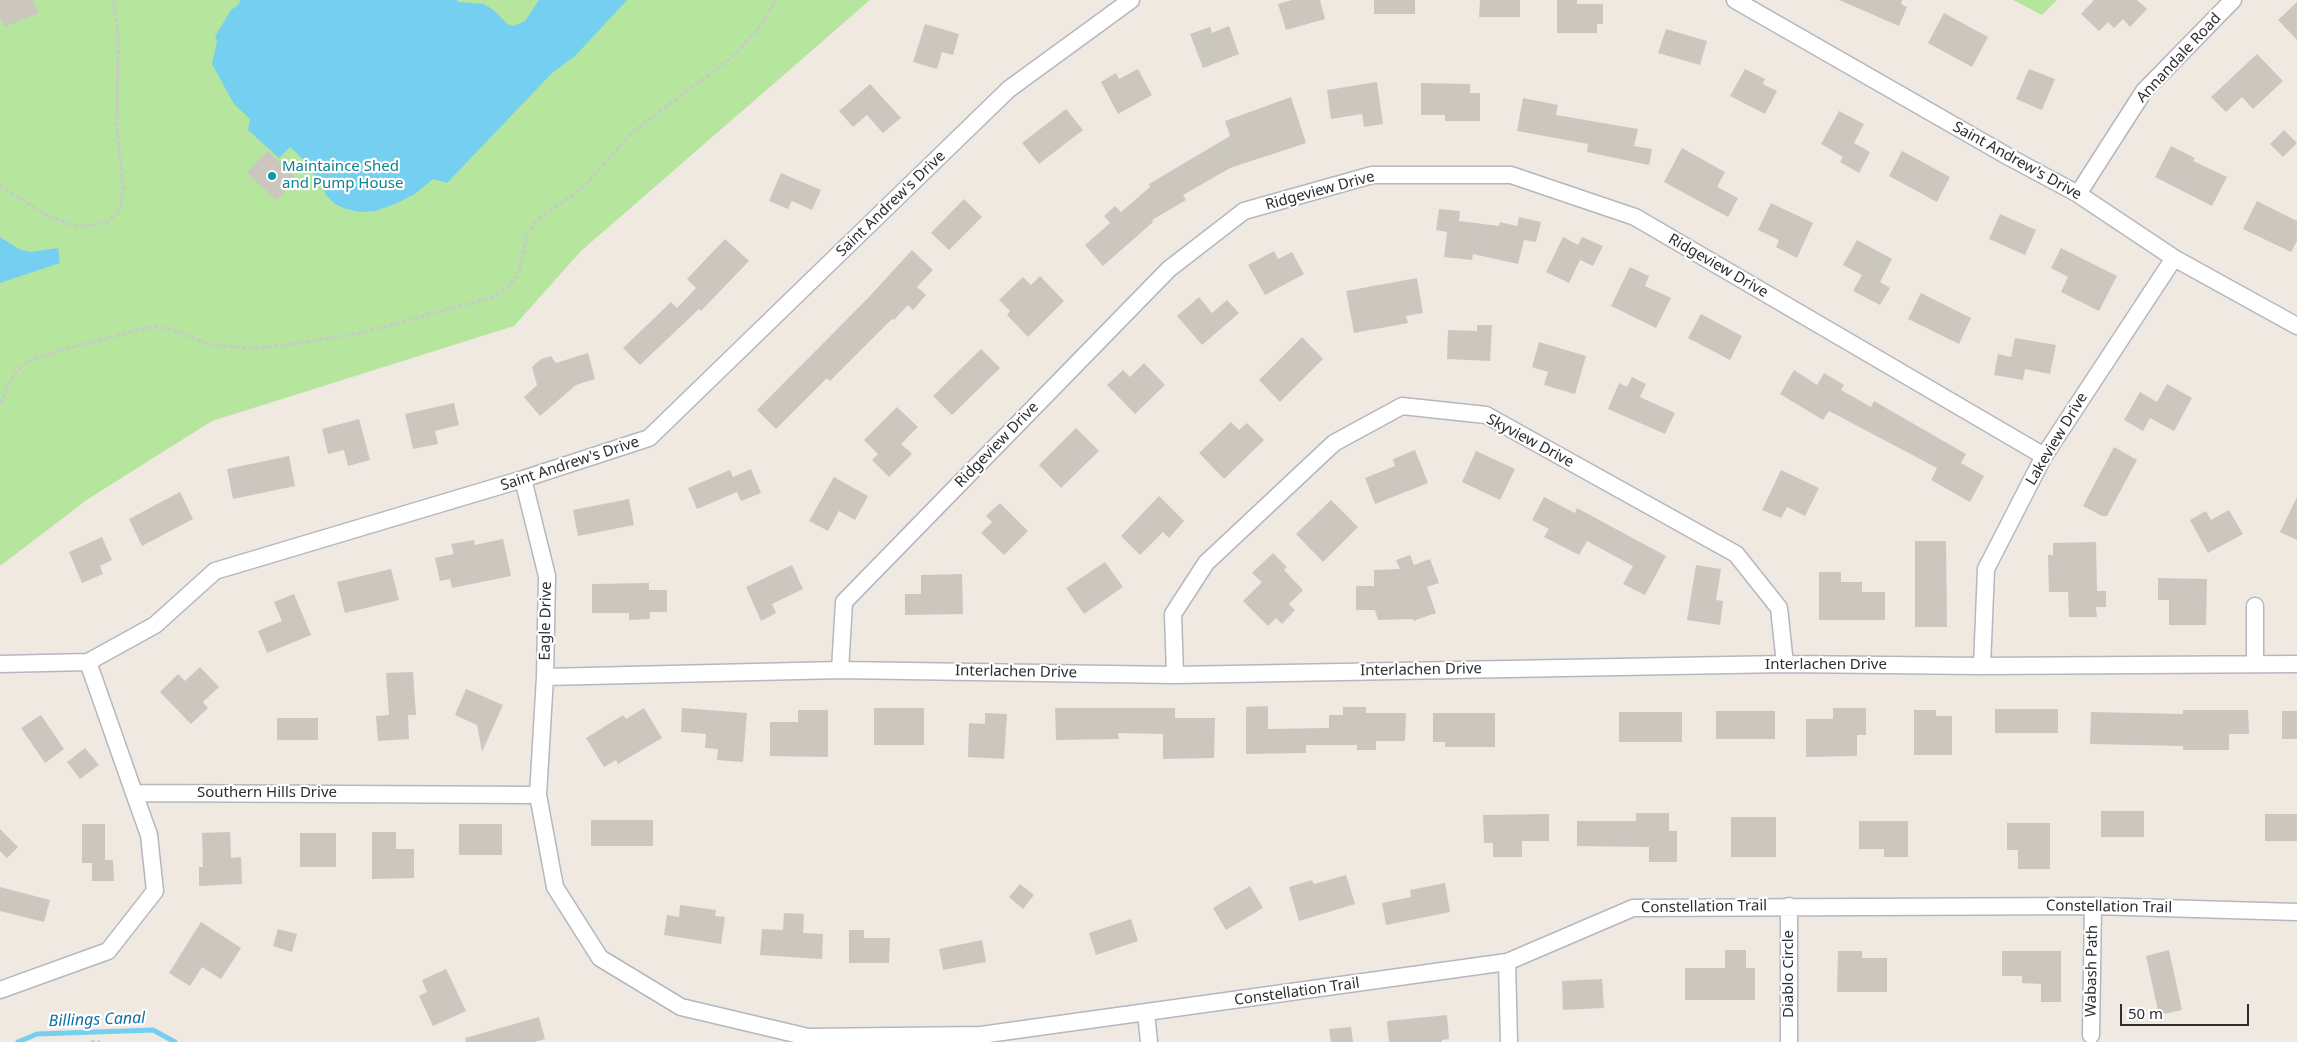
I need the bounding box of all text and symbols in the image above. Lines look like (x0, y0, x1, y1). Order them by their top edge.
street label: Annandale Road (2133, 10, 2225, 106)
street label: Saint Andrew's Drive (1949, 118, 2085, 204)
street label: Saint Andrew's Drive (833, 147, 949, 261)
place label: Maintaince Shed and Pump House (282, 158, 403, 193)
street label: Ridgeview Drive (1263, 168, 1377, 214)
marker: Maintaince Shed and Pump House (266, 170, 278, 182)
street label: Ridgeview Drive (1665, 230, 1771, 302)
street label: Lakeview Drive (2022, 389, 2092, 489)
street label: Ridgeview Drive (952, 398, 1042, 492)
street label: Skyview Drive (1483, 410, 1577, 472)
street label: Saint Andrew's Drive (498, 433, 642, 495)
street label: Eagle Drive (536, 581, 556, 661)
street label: Interlachen Drive (1765, 656, 1887, 674)
street label: Interlachen Drive (1360, 660, 1482, 680)
street label: Interlachen Drive (955, 662, 1077, 682)
street label: Southern Hills Drive (197, 784, 337, 802)
street label: Constellation Trail (1641, 897, 1767, 917)
street label: Constellation Trail (2046, 897, 2172, 917)
street label: Wabash Path (2082, 925, 2102, 1017)
street label: Diablo Circle (1780, 930, 1798, 1018)
street label: Constellation Trail (1233, 974, 1361, 1010)
scale bar (2122, 994, 2251, 1026)
text: 50 m (2128, 1003, 2163, 1023)
water label: Billings Canal (48, 1009, 146, 1031)

